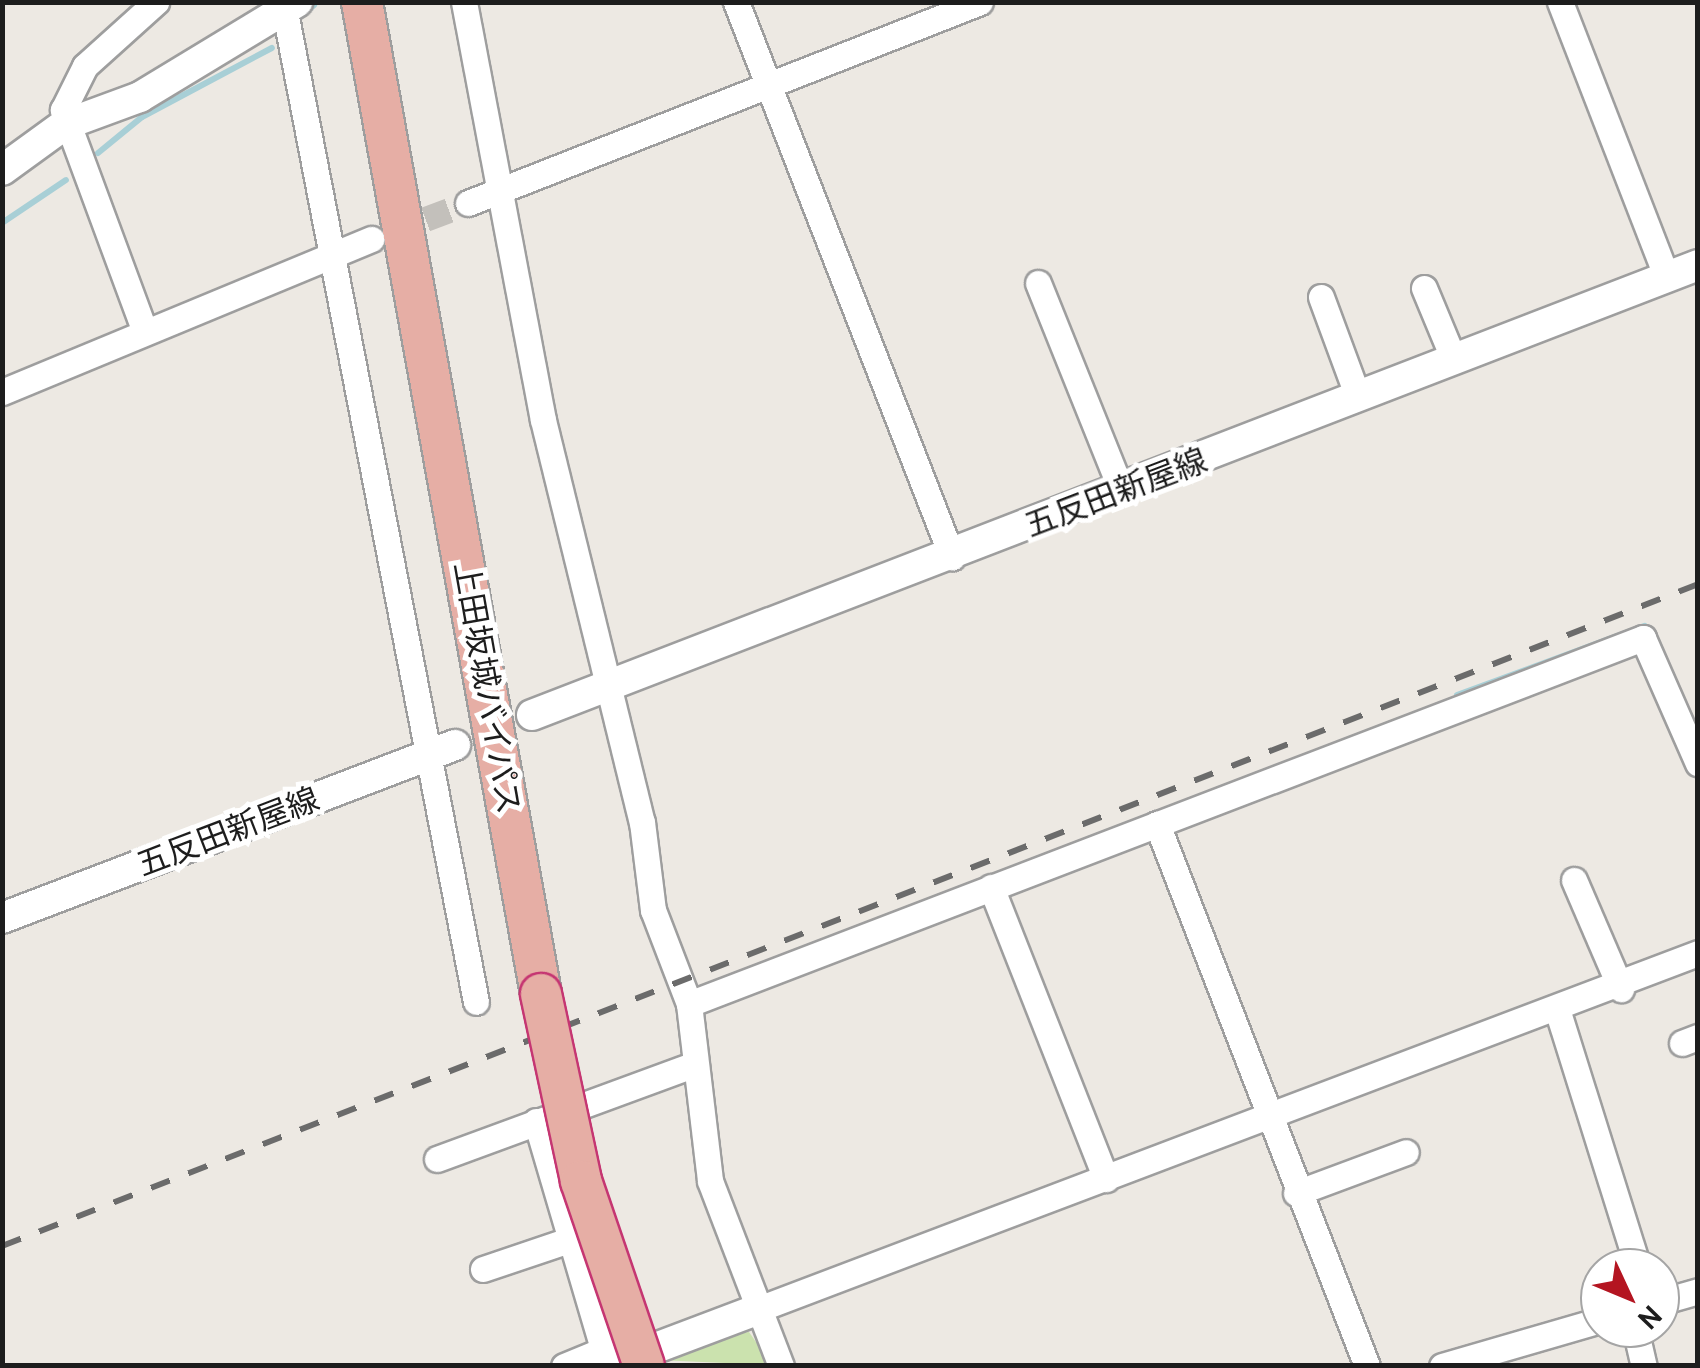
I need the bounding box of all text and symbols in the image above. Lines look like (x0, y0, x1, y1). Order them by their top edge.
street label: 五反田新屋線 (1019, 441, 1213, 545)
street label: 上田坂城バイパス (446, 559, 528, 817)
street label: 五反田新屋線 (131, 780, 325, 884)
north arrow (1580, 1248, 1680, 1348)
text: N (1631, 1299, 1669, 1336)

